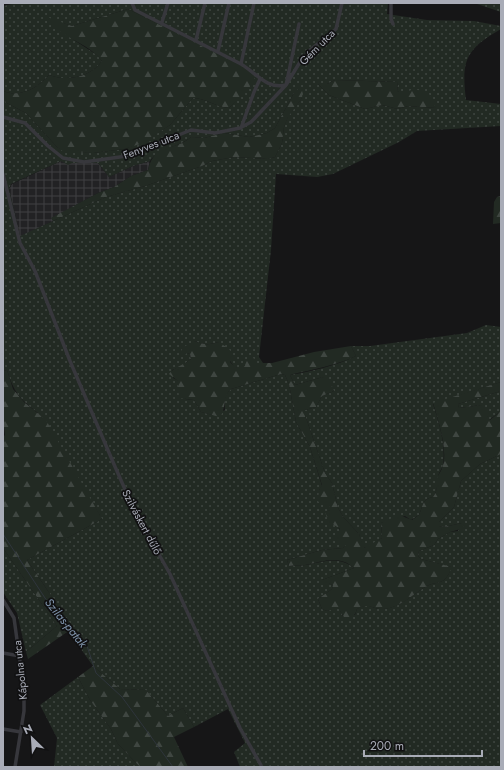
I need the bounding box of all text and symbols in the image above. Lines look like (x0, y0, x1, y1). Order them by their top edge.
street label: Gém utca (295, 25, 339, 69)
street label: Fenyves utca (121, 127, 181, 163)
street label: Szilváskert dűlő (118, 487, 166, 557)
water label: Szilas-patak (40, 594, 92, 652)
street label: Kápolna utca (9, 639, 31, 701)
north arrow (12, 718, 52, 758)
text: N (20, 720, 35, 738)
scale bar (364, 732, 482, 758)
text: 200 m (370, 737, 404, 755)

